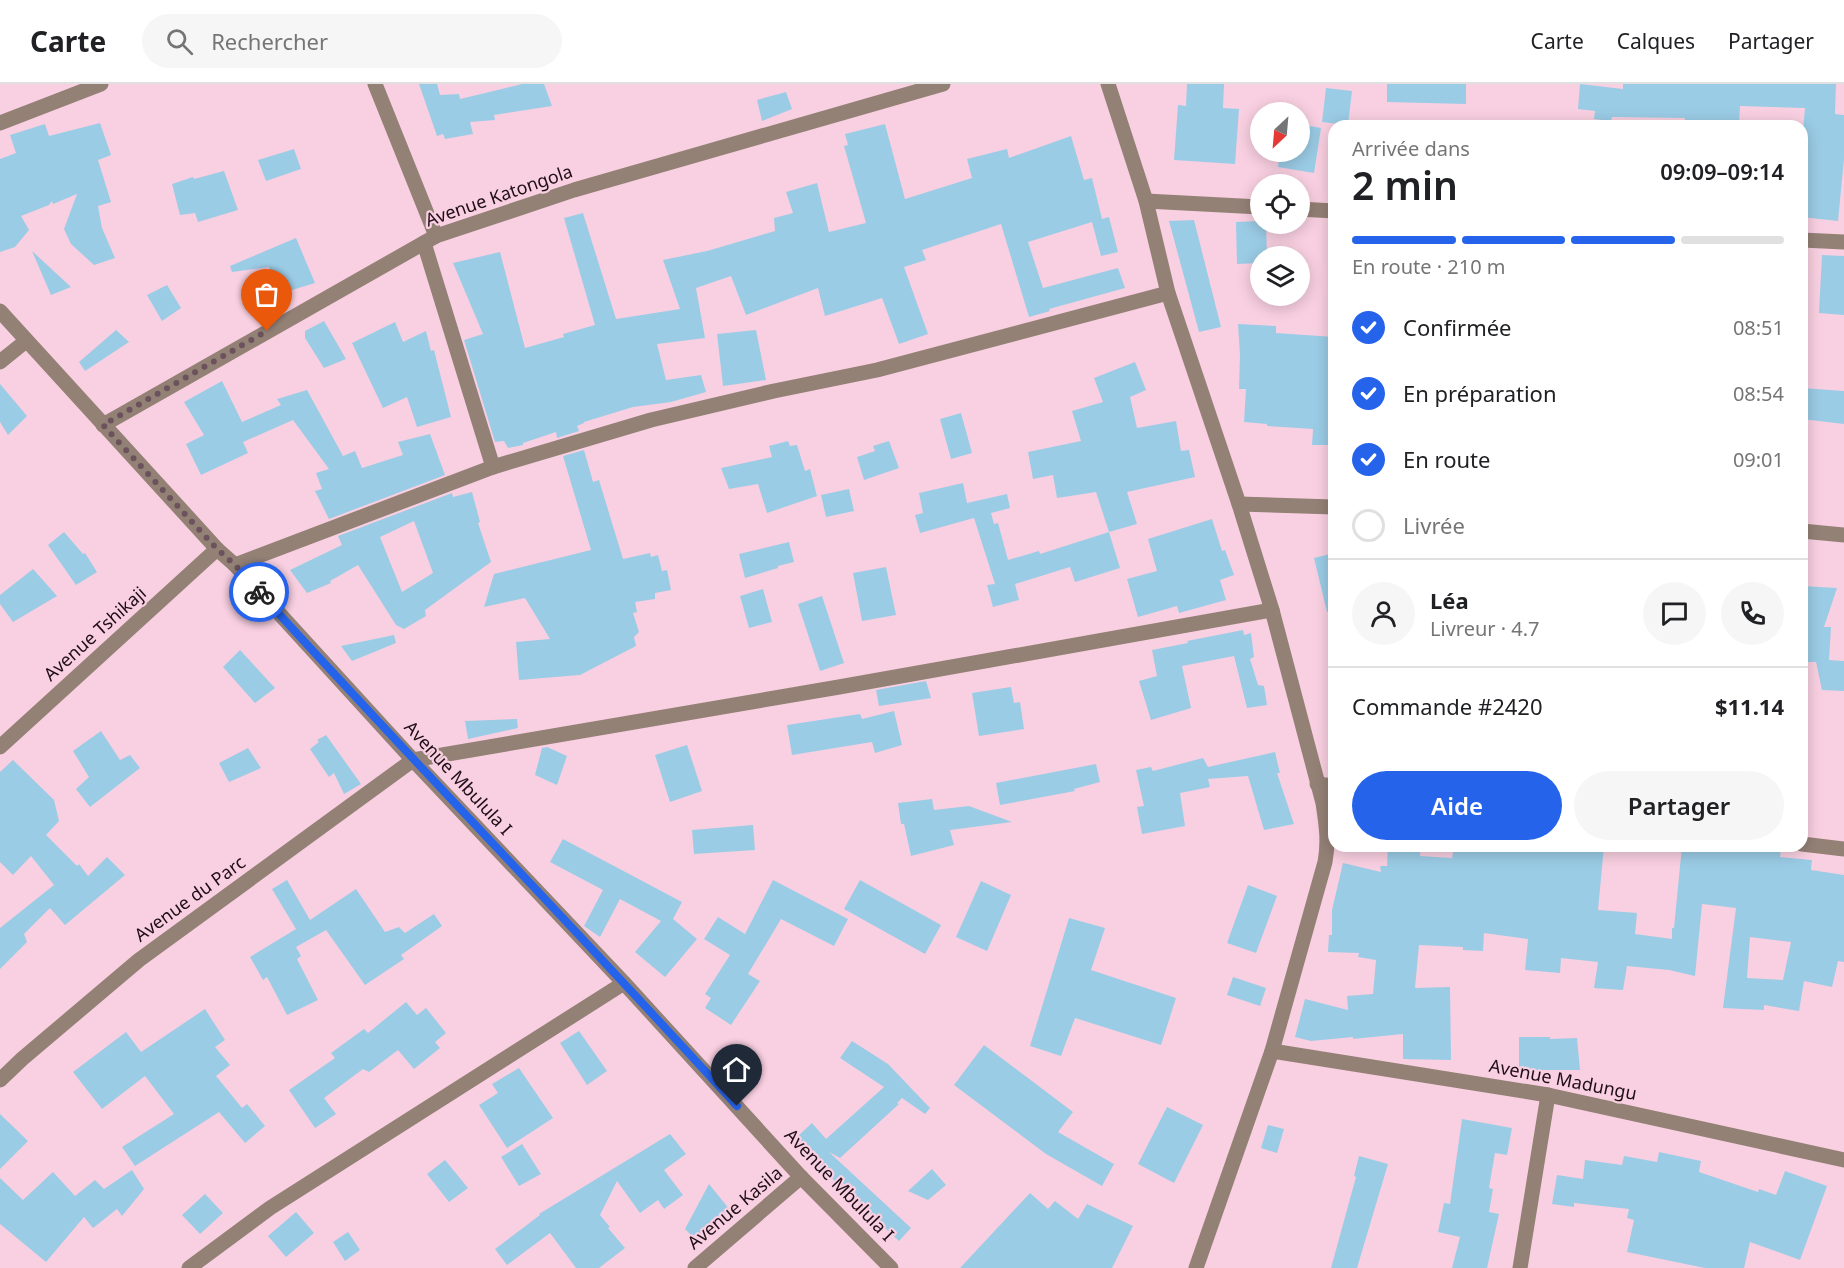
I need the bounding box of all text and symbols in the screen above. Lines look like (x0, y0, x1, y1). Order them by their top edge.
search box (142, 14, 562, 68)
text: Carte (30, 22, 106, 60)
icon: search (163, 25, 196, 58)
text: Rechercher (211, 26, 328, 56)
text: Carte (1531, 27, 1584, 55)
text: Calques (1617, 27, 1695, 55)
text: Partager (1728, 27, 1814, 55)
north arrow (1250, 102, 1310, 162)
map controls (1250, 102, 1310, 306)
text: Arrivée dans (1352, 135, 1470, 162)
text: 09:09–09:14 (1660, 156, 1784, 186)
text: 2 min (1352, 158, 1458, 211)
street label: Avenue Katongola (422, 159, 576, 232)
button: locate (1250, 174, 1310, 234)
button: layers (1250, 246, 1310, 306)
text: En route · 210 m (1352, 253, 1505, 280)
pin (241, 269, 292, 331)
icon: bag (250, 278, 283, 311)
icon: check (1352, 311, 1385, 344)
text: Confirmée (1403, 312, 1512, 342)
text: 08:51 (1733, 314, 1784, 341)
icon: check (1352, 377, 1385, 410)
text: En préparation (1403, 378, 1557, 408)
text: 08:54 (1733, 380, 1784, 407)
icon: check (1352, 443, 1385, 476)
text: En route (1403, 444, 1490, 474)
text: 09:01 (1733, 446, 1784, 473)
text: Livrée (1403, 510, 1465, 540)
courier (229, 562, 289, 622)
icon: bike (243, 576, 276, 609)
street label: Avenue Tshikaji (38, 581, 151, 686)
button: person (1352, 582, 1415, 645)
button: chat (1643, 582, 1706, 645)
button: phone (1721, 582, 1784, 645)
text: Léa (1430, 585, 1469, 615)
text: Livreur · 4.7 (1430, 615, 1540, 642)
text: Commande #2420 (1352, 691, 1543, 721)
text: $11.14 (1715, 691, 1784, 721)
street label: Avenue Mbulula I (400, 715, 518, 840)
button: Aide (1352, 771, 1562, 840)
button: Partager (1574, 771, 1784, 840)
street label: Avenue du Parc (129, 850, 250, 947)
pin (711, 1044, 762, 1106)
icon: home (720, 1053, 753, 1086)
street label: Avenue Madungu (1487, 1053, 1639, 1105)
street label: Avenue Mbulula I (780, 1123, 900, 1246)
street label: Avenue Kasila (682, 1160, 787, 1254)

